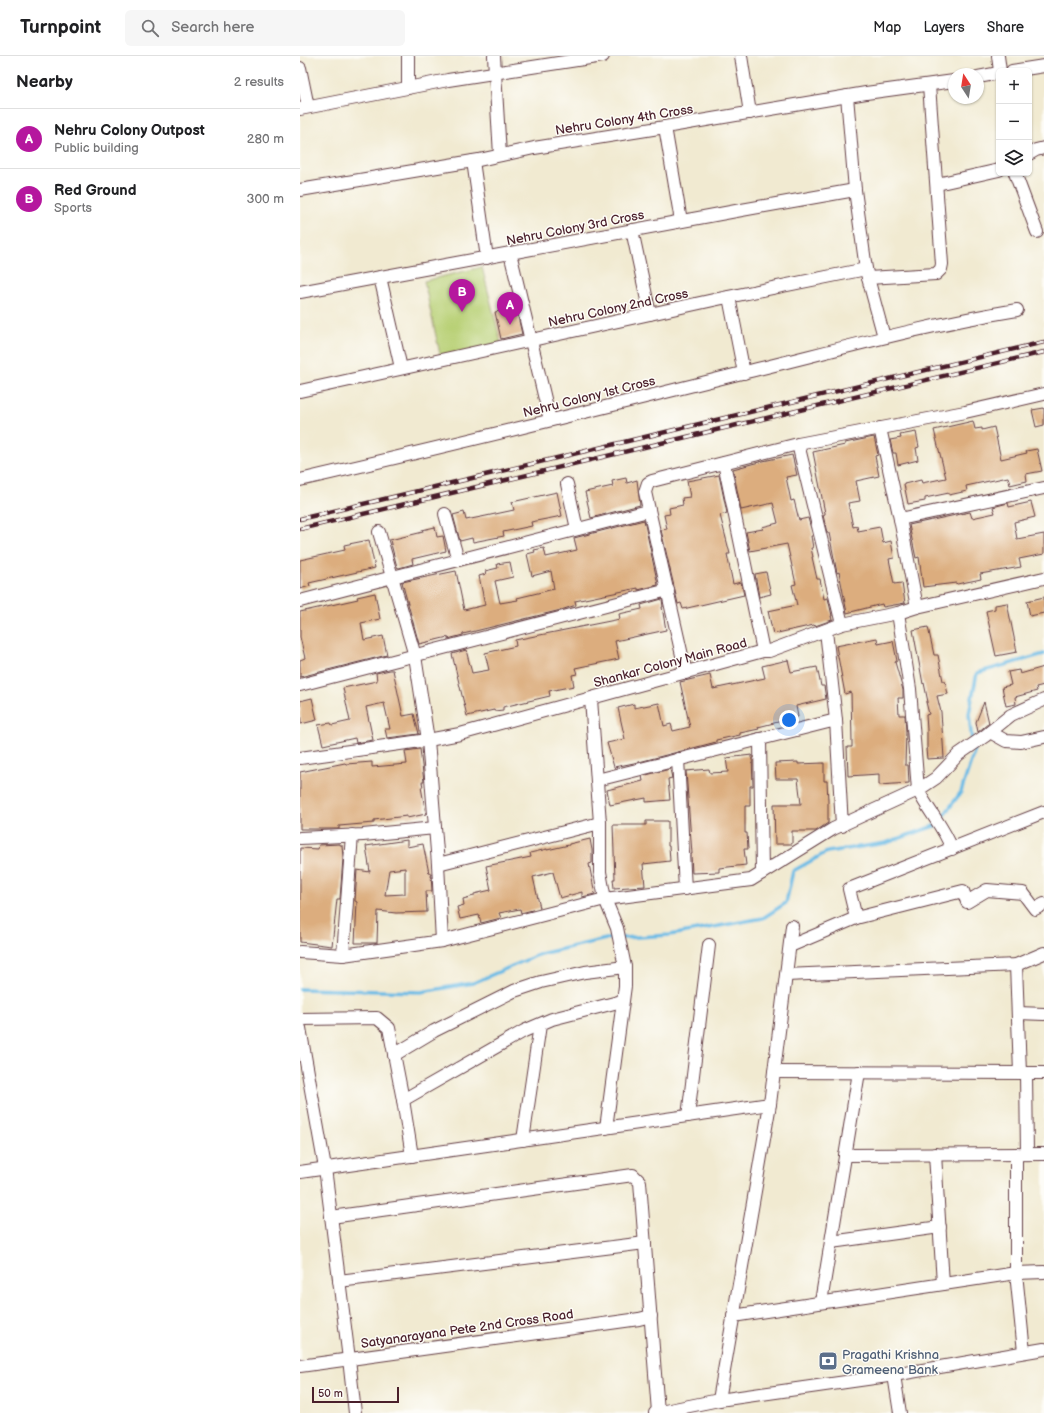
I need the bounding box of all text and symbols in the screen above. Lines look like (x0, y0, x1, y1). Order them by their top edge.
search box (125, 10, 405, 46)
text: Turnpoint (20, 16, 101, 39)
icon: search (139, 17, 161, 39)
text: Search here (171, 18, 254, 37)
text: Map (873, 19, 901, 36)
text: Layers (923, 19, 965, 36)
text: Share (987, 19, 1024, 36)
north arrow (948, 68, 984, 104)
map controls (996, 68, 1032, 176)
button: + (996, 68, 1032, 104)
text: Nearby (16, 72, 73, 92)
text: 2 results (234, 74, 284, 90)
street label: Nehru Colony 4th Cross (554, 101, 695, 139)
button: − (996, 104, 1032, 140)
text: Nehru Colony Outpost (54, 121, 205, 140)
text: A (25, 131, 33, 147)
text: 280 m (247, 131, 284, 147)
text: Public building (54, 140, 139, 156)
button: layers (996, 140, 1032, 176)
text: Red Ground (54, 181, 136, 200)
text: B (24, 191, 34, 207)
text: 300 m (246, 191, 284, 207)
text: Sports (54, 200, 92, 216)
street label: Nehru Colony 3rd Cross (505, 207, 646, 249)
pin: B (449, 279, 475, 312)
street label: Nehru Colony 2nd Cross (547, 285, 690, 331)
pin: A (497, 292, 523, 325)
street label: Nehru Colony 1st Cross (521, 373, 658, 421)
street label: Shankar Colony Main Road (592, 635, 749, 691)
your location (779, 710, 799, 730)
street label: Satyanarayana Pete 2nd Cross Road (360, 1306, 575, 1352)
place label: Pragathi Krishna Grameena Bank (842, 1347, 939, 1378)
bank icon: Pragathi Krishna Grameena Bank (817, 1350, 839, 1372)
scale bar (312, 1385, 399, 1404)
text: 50 m (318, 1387, 343, 1400)

